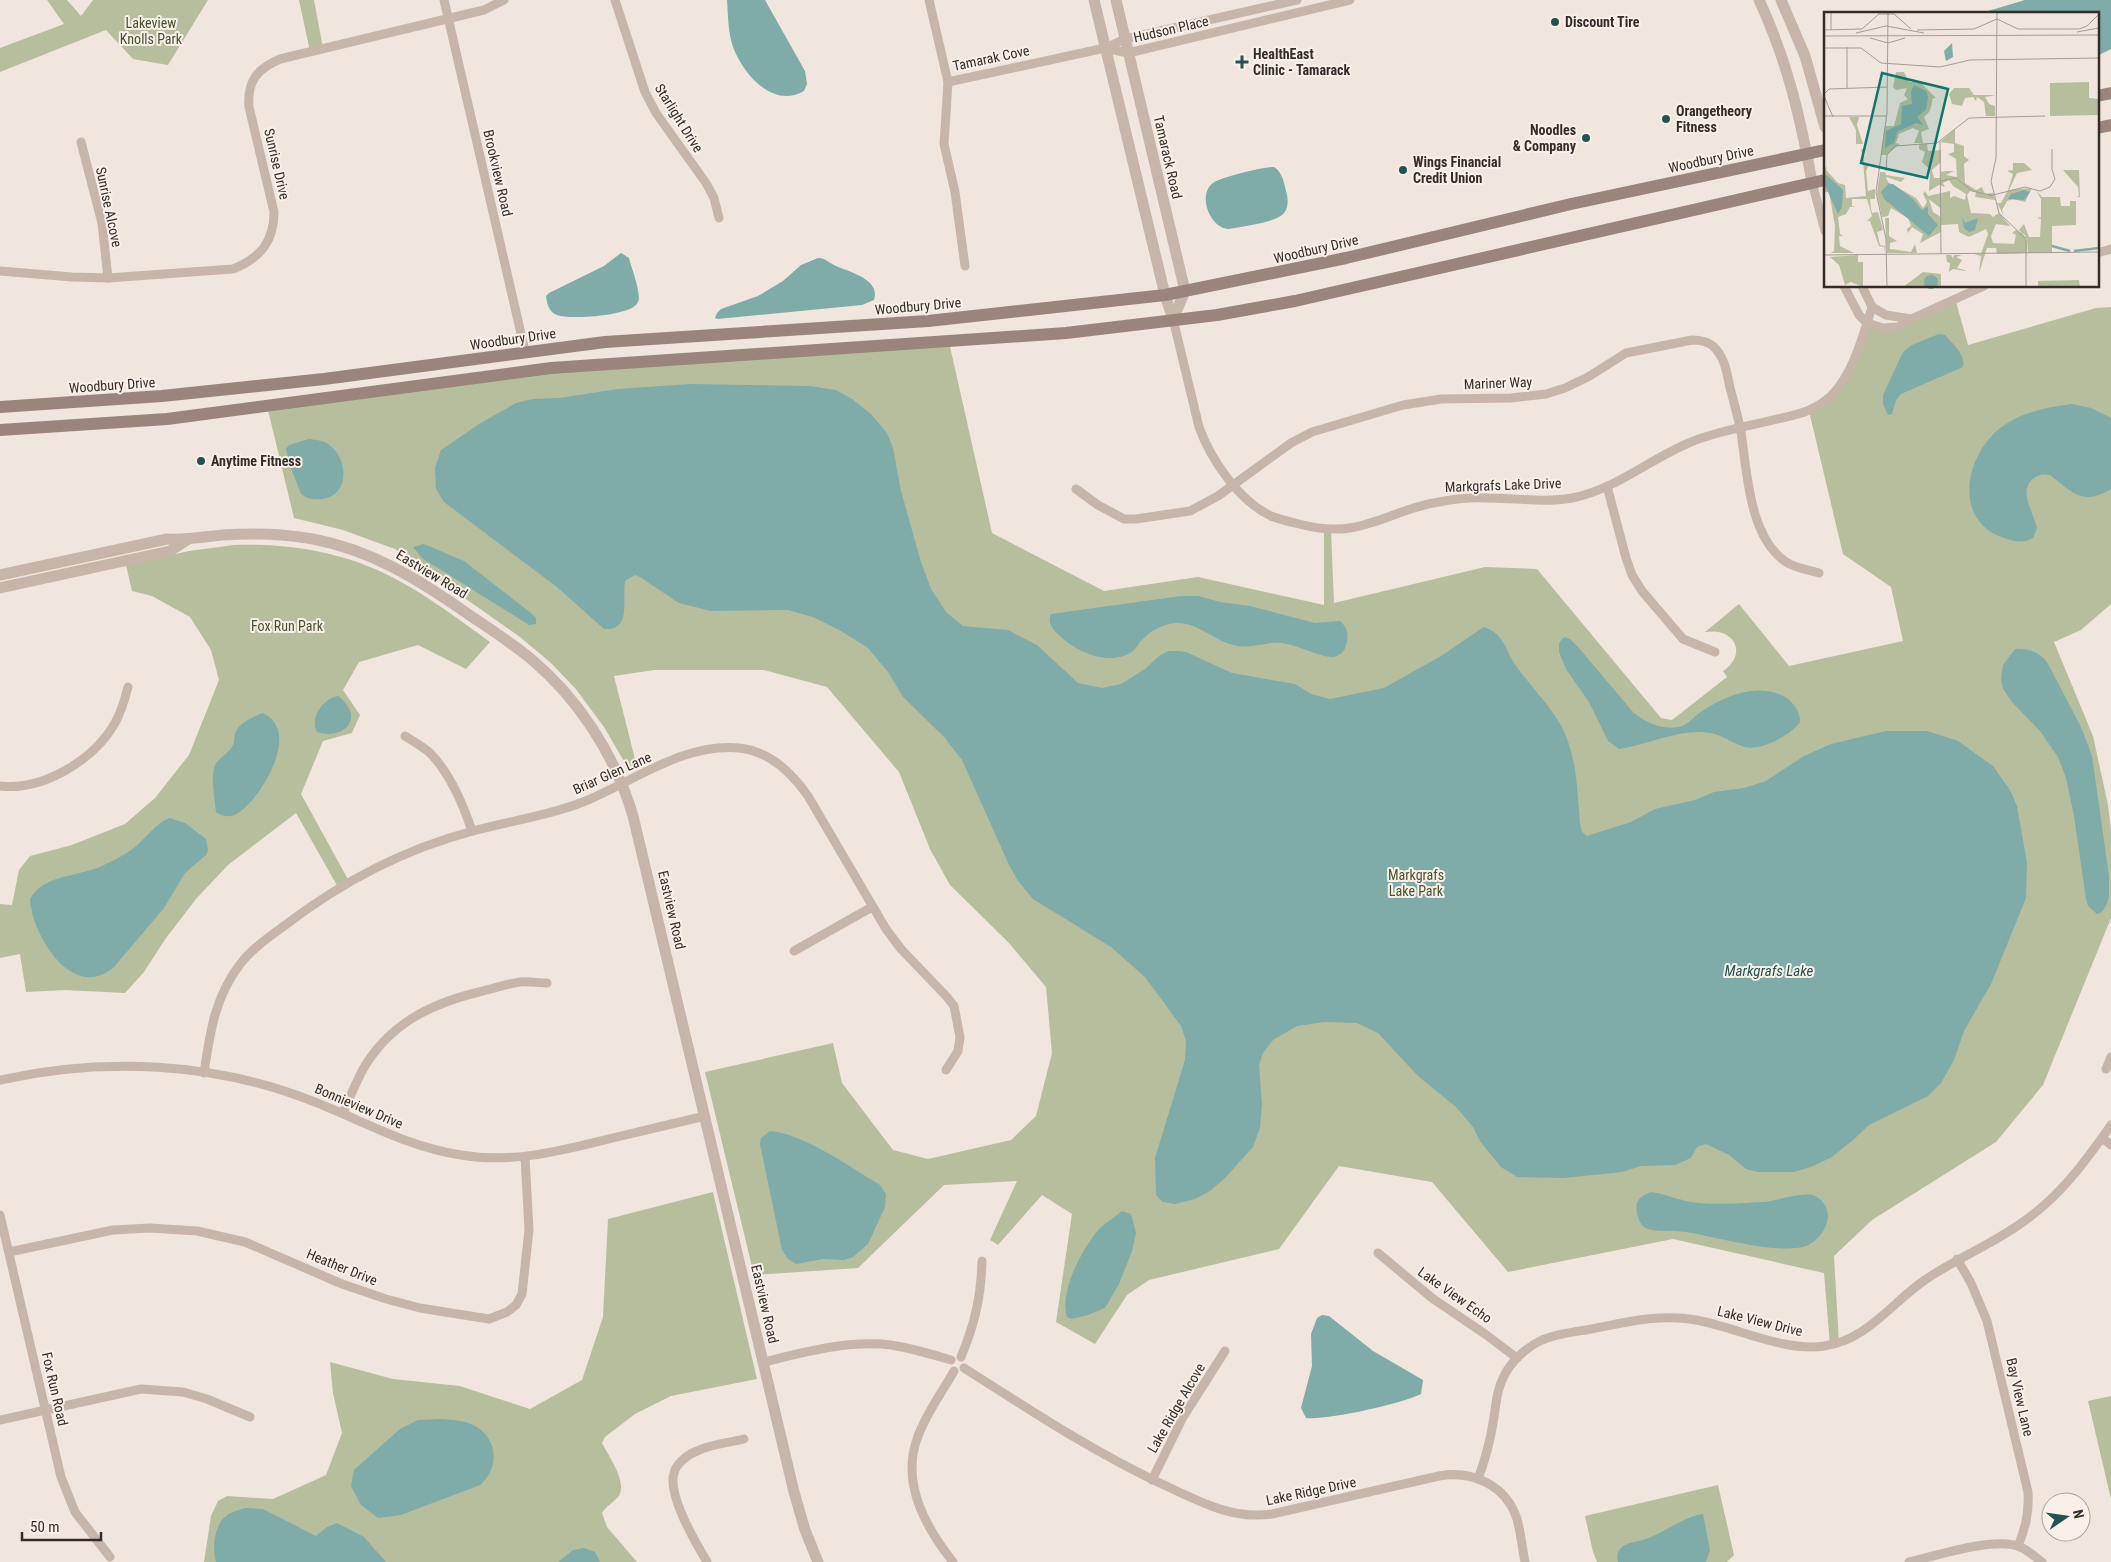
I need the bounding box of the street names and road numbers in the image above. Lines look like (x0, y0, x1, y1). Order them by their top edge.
street label: Hudson Place (1132, 13, 1210, 45)
street label: Tamarak Cove (951, 42, 1031, 74)
street label: Starlight Drive (652, 81, 707, 156)
street label: Tamarack Road (1151, 114, 1185, 200)
street label: Sunrise Drive (261, 127, 293, 201)
street label: Brookview Road (480, 128, 516, 218)
street label: Woodbury Drive (1667, 142, 1755, 176)
street label: Sunrise Alcove (93, 165, 125, 249)
street label: Woodbury Drive (1272, 231, 1360, 267)
street label: Woodbury Drive (874, 294, 962, 318)
street label: Woodbury Drive (469, 325, 557, 353)
street label: Woodbury Drive (68, 374, 156, 396)
street label: Mariner Way (1464, 374, 1533, 392)
street label: Markgrafs Lake Drive (1444, 475, 1562, 495)
street label: Eastview Road (393, 546, 471, 602)
street label: Briar Glen Lane (570, 748, 654, 797)
street label: Eastview Road (655, 869, 689, 951)
street label: Bonnieview Drive (313, 1080, 406, 1132)
street label: Heather Drive (304, 1246, 380, 1289)
street label: Eastview Road (748, 1263, 782, 1345)
street label: Lake View Echo (1415, 1264, 1495, 1326)
street label: Lake View Drive (1716, 1303, 1805, 1339)
street label: Fox Run Road (39, 1351, 71, 1427)
street label: Bay View Lane (2003, 1356, 2037, 1438)
street label: Lake Ridge Alcove (1144, 1360, 1208, 1456)
street label: Lake Ridge Drive (1265, 1474, 1358, 1508)

